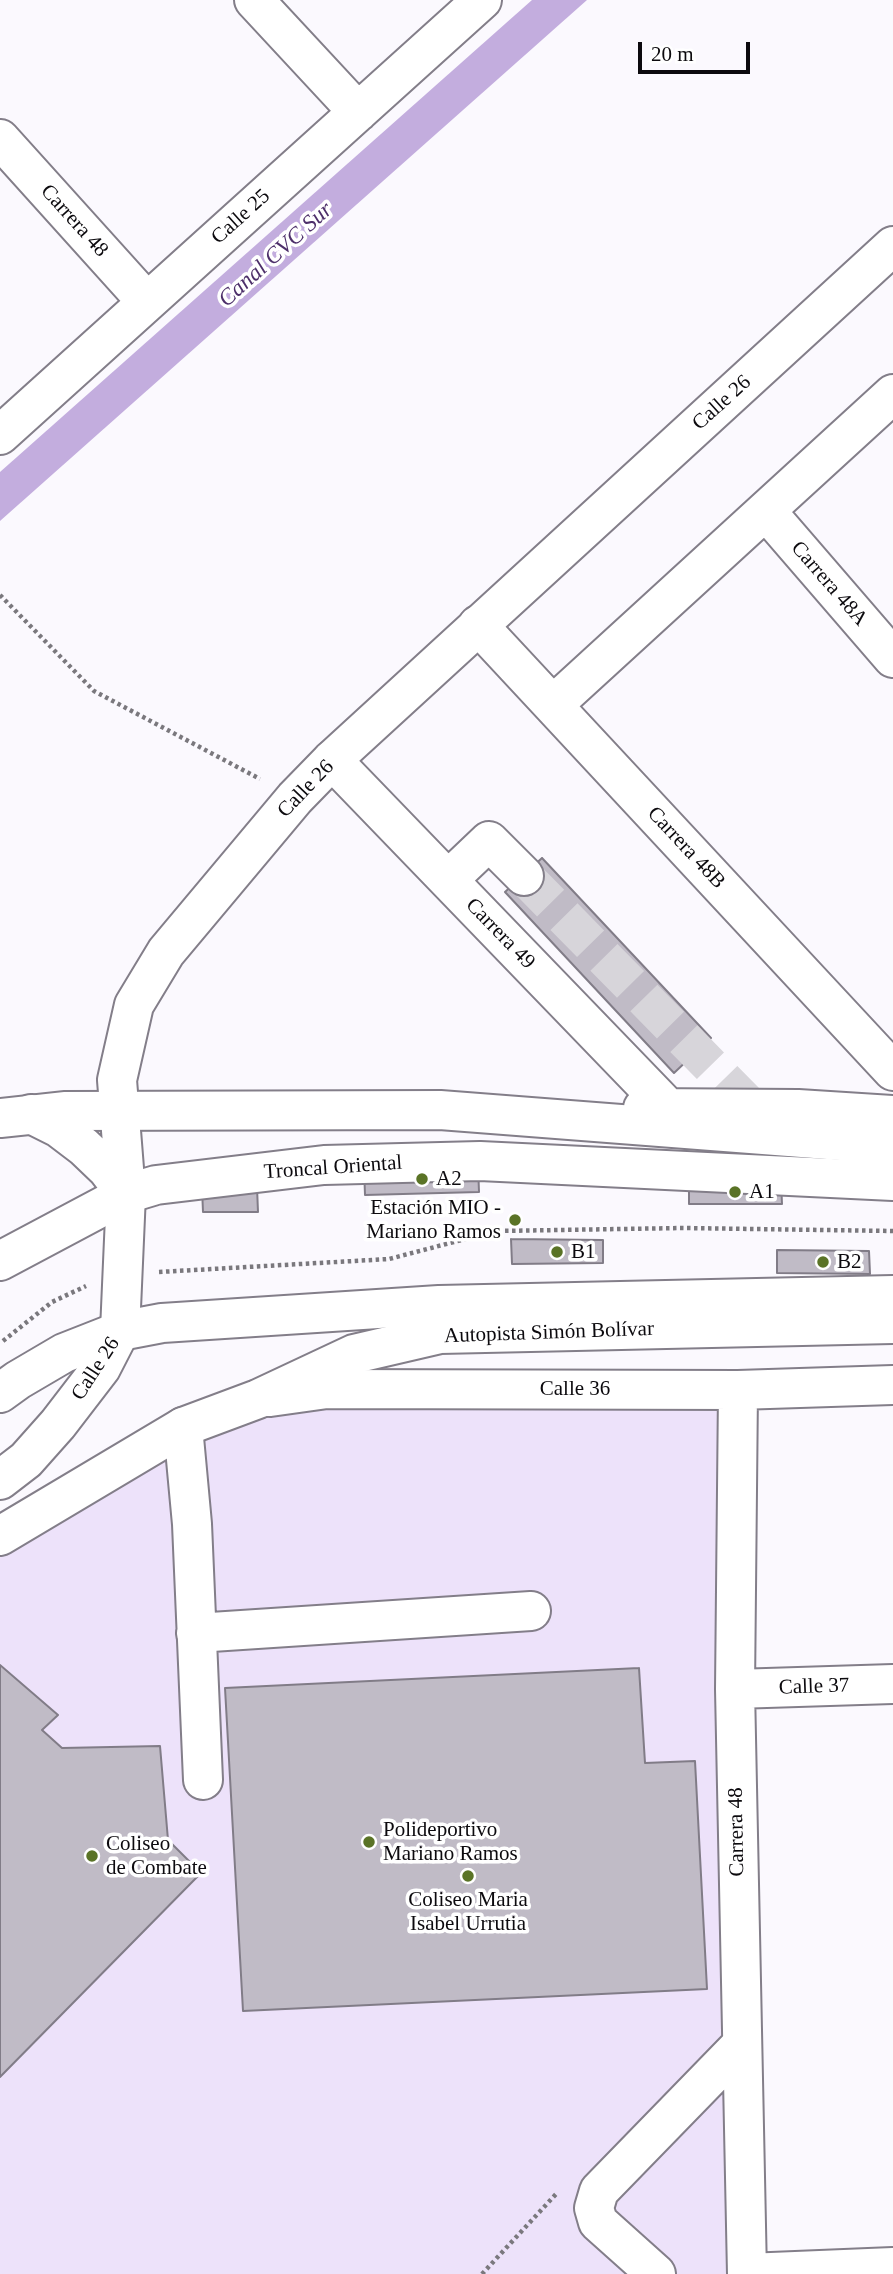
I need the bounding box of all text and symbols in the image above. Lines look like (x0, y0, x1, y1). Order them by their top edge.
scale bar (641, 28, 753, 72)
text: 20 m (651, 42, 694, 66)
street label: Carrera 48 (35, 179, 113, 263)
street label: Calle 25 (206, 184, 276, 250)
water label: Canal CVC Sur (213, 196, 339, 314)
street label: Calle 26 (687, 370, 757, 436)
street label: Carrera 48A (785, 536, 873, 632)
street label: Calle 26 (272, 755, 340, 823)
street label: Carrera 48B (642, 802, 730, 894)
street label: Carrera 49 (460, 893, 540, 975)
street label: Troncal Oriental (263, 1151, 403, 1185)
place label: A2 (436, 1166, 462, 1192)
marker: A2 (414, 1171, 430, 1187)
place label: A1 (749, 1179, 775, 1205)
marker: A1 (727, 1184, 743, 1200)
place label: Estación MIO - Mariano Ramos (366, 1195, 501, 1245)
marker: Estación MIO - Mariano Ramos (507, 1212, 523, 1228)
place label: B1 (571, 1239, 596, 1265)
marker: B1 (549, 1244, 565, 1260)
place label: B2 (837, 1249, 862, 1275)
marker: B2 (815, 1254, 831, 1270)
street label: Autopista Simón Bolívar (444, 1317, 654, 1349)
street label: Calle 26 (66, 1333, 126, 1405)
street label: Calle 36 (540, 1376, 610, 1402)
street label: Calle 37 (778, 1673, 850, 1701)
street label: Carrera 48 (724, 1787, 750, 1877)
place label: Polideportivo Mariano Ramos (383, 1817, 518, 1867)
place label: Coliseo de Combate (106, 1831, 207, 1881)
marker: Polideportivo Mariano Ramos (361, 1834, 377, 1850)
marker: Coliseo de Combate (84, 1848, 100, 1864)
marker: Coliseo Maria Isabel Urrutia (460, 1868, 476, 1884)
place label: Coliseo Maria Isabel Urrutia (408, 1887, 528, 1937)

